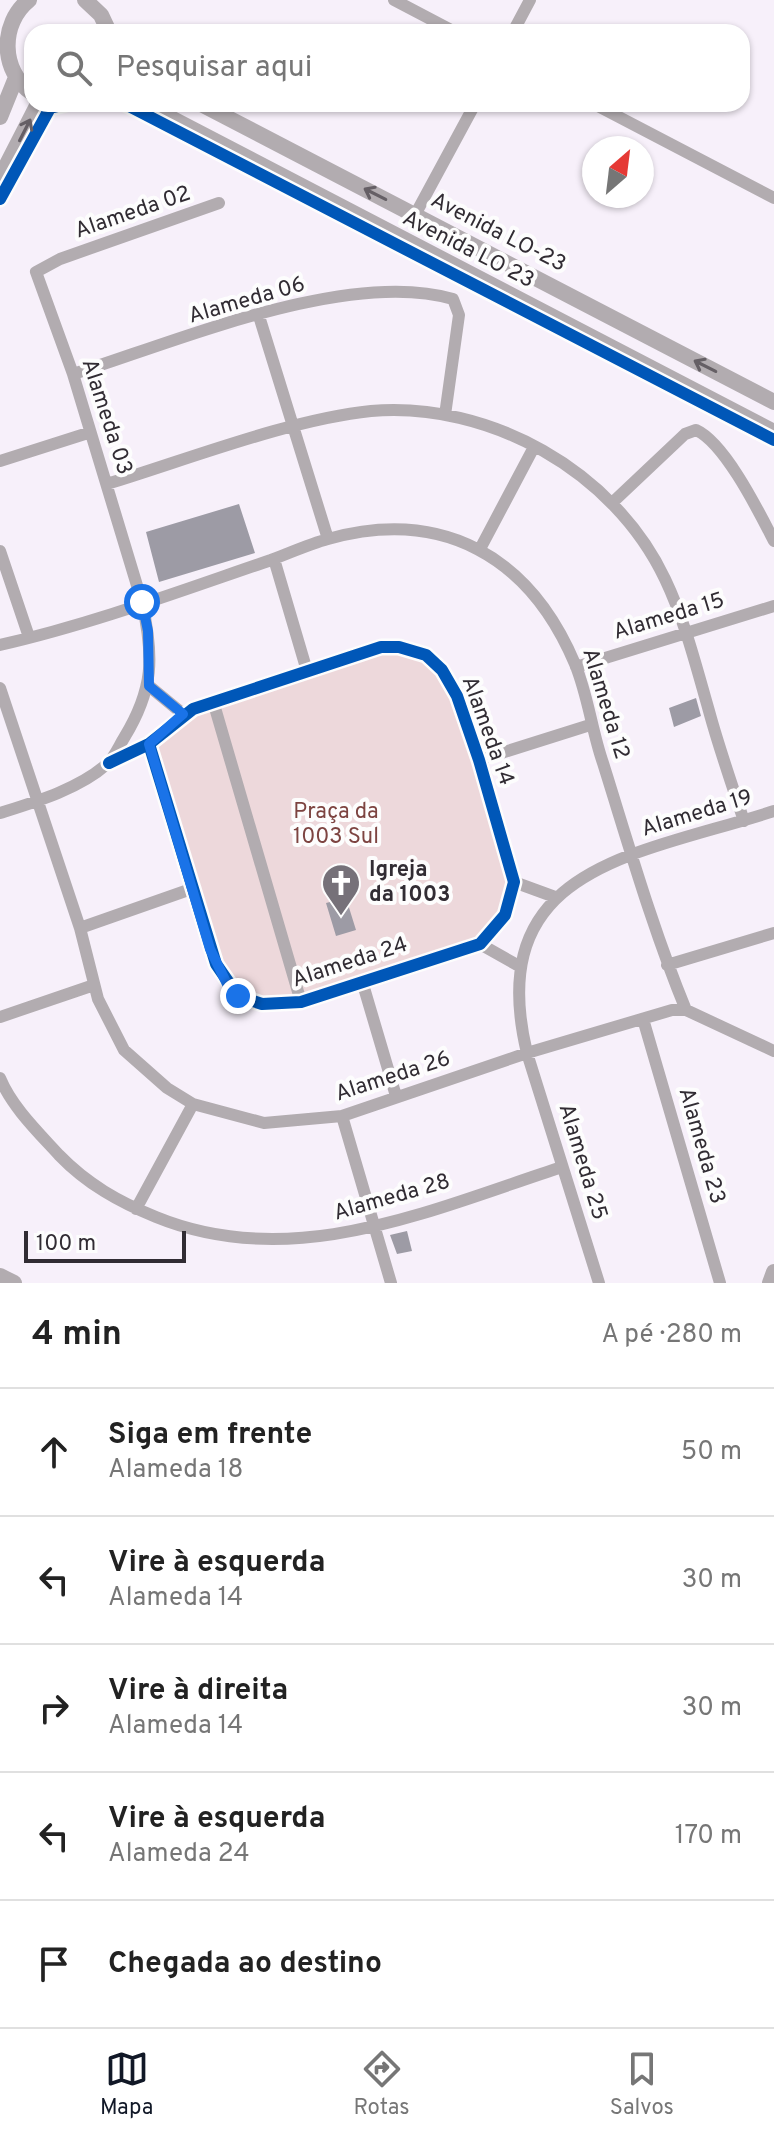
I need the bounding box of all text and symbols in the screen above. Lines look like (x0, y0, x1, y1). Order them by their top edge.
search box (24, 24, 750, 112)
icon: search (52, 46, 96, 90)
text: Pesquisar aqui (116, 50, 312, 87)
one-way arrow (18, 118, 33, 142)
north arrow (582, 136, 654, 208)
street label: Alameda 02 (72, 181, 194, 245)
one-way arrow (363, 186, 387, 202)
street label: Avenida LO-23 (426, 187, 570, 279)
street label: Avenida LO 23 (398, 205, 538, 295)
street label: Alameda 06 (186, 271, 308, 331)
street label: Alameda 03 (75, 356, 137, 478)
one-way arrow (693, 357, 717, 373)
route start (124, 584, 160, 620)
street label: Alameda 15 (610, 587, 728, 647)
street label: Alameda 12 (575, 645, 635, 763)
street label: Alameda 14 (455, 673, 519, 789)
street label: Alameda 19 (638, 784, 756, 844)
park label: Praça da 1003 Sul (293, 799, 379, 851)
place label: Igreja da 1003 (369, 857, 450, 909)
church icon: Igreja da 1003 (320, 862, 362, 917)
street label: Alameda 24 (289, 932, 411, 994)
route end (220, 978, 256, 1014)
street label: Alameda 26 (332, 1046, 454, 1108)
street label: Alameda 23 (672, 1085, 730, 1207)
street label: Alameda 25 (552, 1101, 612, 1223)
street label: Alameda 28 (331, 1169, 453, 1227)
scale bar (24, 1227, 186, 1263)
text: 100 m (36, 1231, 96, 1258)
text: 4 min (32, 1314, 122, 1357)
text: A pé · 280 m (602, 1319, 742, 1352)
text: Siga em frente (108, 1417, 312, 1454)
icon: ahead (32, 1430, 76, 1474)
text: 50 m (681, 1436, 742, 1469)
text: Alameda 18 (108, 1454, 243, 1487)
text: Vire à esquerda (108, 1545, 325, 1582)
icon: left (32, 1558, 76, 1602)
text: 30 m (682, 1564, 742, 1597)
text: Alameda 14 (108, 1582, 243, 1615)
text: Vire à direita (108, 1673, 288, 1710)
icon: right (32, 1686, 76, 1730)
text: 30 m (682, 1692, 742, 1725)
text: Alameda 14 (108, 1710, 243, 1743)
text: Vire à esquerda (108, 1801, 325, 1838)
icon: left (32, 1814, 76, 1858)
text: 170 m (675, 1820, 742, 1853)
text: Alameda 24 (108, 1838, 250, 1871)
icon: arrive (32, 1942, 76, 1986)
text: Chegada ao destino (108, 1946, 382, 1983)
tab: Mapa (100, 2047, 153, 2122)
tab: Rotas (354, 2047, 410, 2122)
tab: Salvos (610, 2047, 674, 2122)

